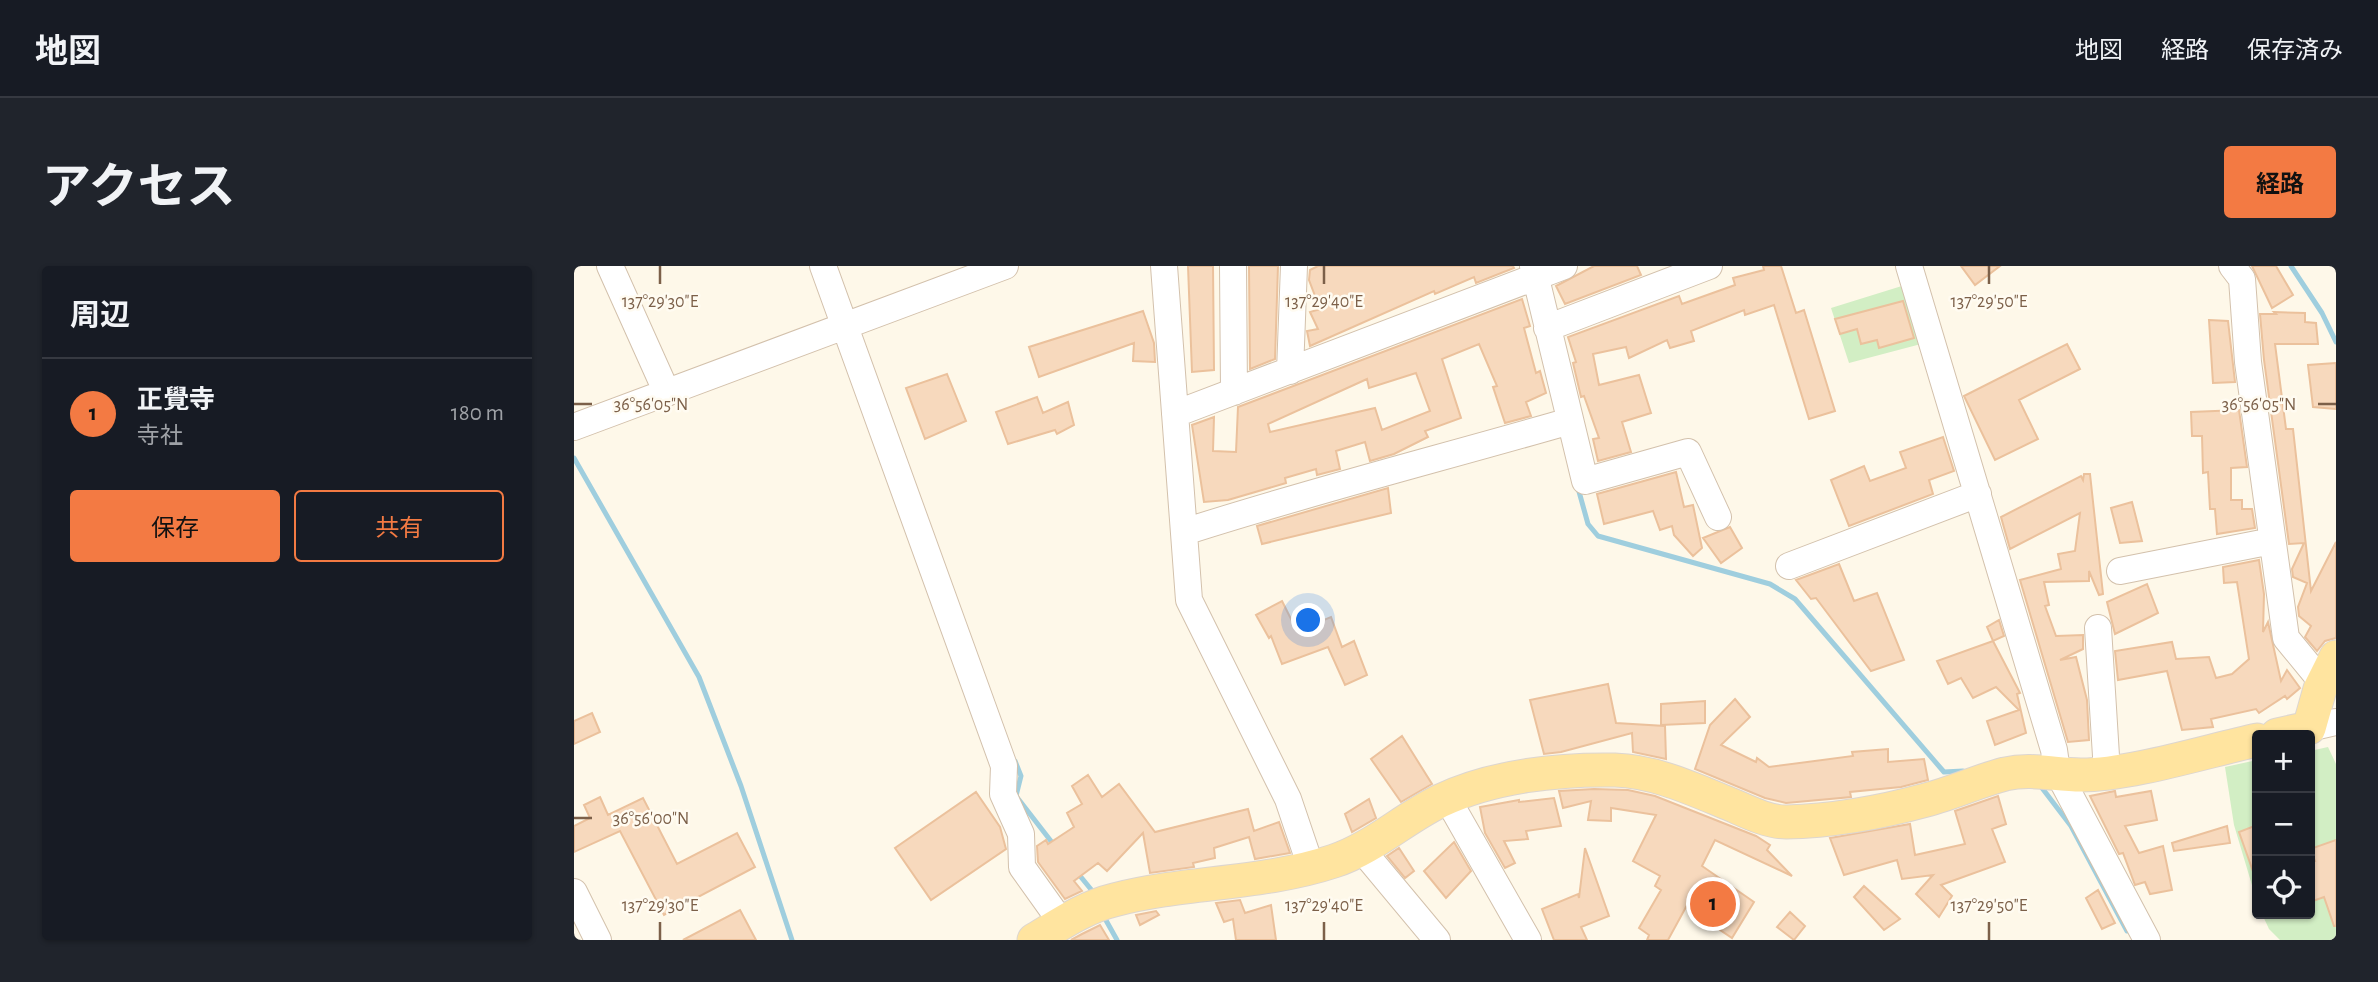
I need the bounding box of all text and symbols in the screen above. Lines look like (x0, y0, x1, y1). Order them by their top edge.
text: 地図 (35, 36, 101, 69)
text: 地図 (2075, 39, 2123, 63)
text: 経路 (2161, 39, 2209, 63)
text: 保存済み (2247, 39, 2343, 63)
button: 経路 (2224, 146, 2336, 218)
text: アクセス (42, 164, 236, 213)
text: 137°29'30"E (622, 293, 699, 311)
text: 137°29'40"E (1285, 293, 1363, 311)
text: 137°29'50"E (1951, 293, 2028, 311)
text: 周辺 (70, 301, 130, 331)
text: 正覺寺 (137, 387, 215, 413)
text: 36°56'05"N (614, 396, 688, 414)
text: 36°56'05"N (2222, 396, 2296, 414)
text: 1 (89, 402, 97, 425)
text: 180 m (451, 402, 504, 425)
text: 寺社 (137, 425, 183, 448)
button: 保存 (70, 490, 280, 562)
button: 共有 (294, 490, 504, 562)
your location (1291, 603, 1325, 637)
map controls (2252, 730, 2315, 919)
button: + (2252, 730, 2315, 793)
button: − (2252, 793, 2315, 856)
text: 36°56'00"N (613, 810, 689, 828)
button: locate (2252, 856, 2315, 919)
pin: 1 (1690, 878, 1736, 930)
text: 137°29'30"E (622, 897, 699, 915)
text: 137°29'40"E (1285, 897, 1363, 915)
text: 137°29'50"E (1951, 897, 2028, 915)

